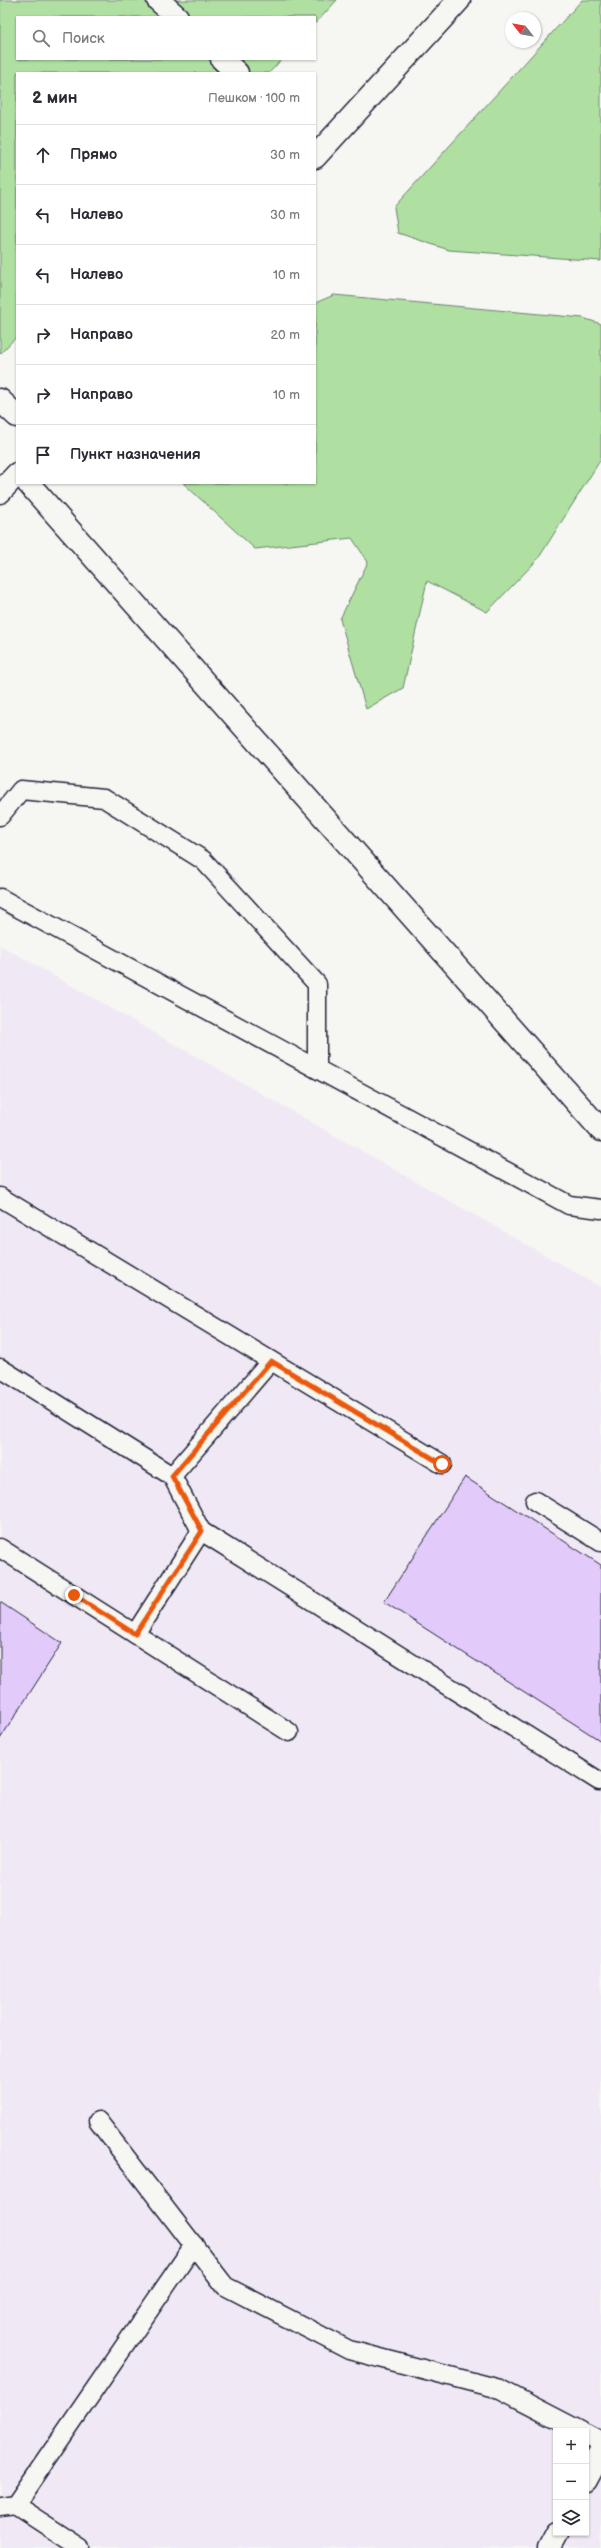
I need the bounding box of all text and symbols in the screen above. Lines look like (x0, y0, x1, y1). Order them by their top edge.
north arrow (505, 12, 541, 48)
search box (16, 16, 316, 60)
icon: search (30, 27, 52, 49)
text: Поиск (62, 29, 105, 48)
text: 2 мин (32, 88, 78, 108)
text: Пешком · 100 m (208, 90, 300, 106)
icon: ahead (32, 144, 54, 166)
text: Прямо (70, 145, 117, 164)
text: 30 m (270, 147, 300, 163)
icon: left (32, 204, 54, 226)
text: Налево (70, 205, 123, 224)
text: 30 m (270, 207, 300, 223)
icon: left (32, 264, 54, 286)
text: Налево (70, 265, 123, 284)
text: 10 m (273, 267, 300, 283)
icon: right (32, 324, 54, 346)
text: Направо (70, 325, 133, 344)
text: 20 m (270, 327, 300, 343)
icon: right (32, 384, 54, 406)
text: Направо (70, 385, 133, 404)
text: 10 m (273, 387, 300, 403)
icon: arrive (32, 444, 54, 466)
text: Пункт назначения (70, 445, 201, 464)
route start (433, 1455, 451, 1473)
route end (65, 1586, 83, 1604)
map controls (553, 2428, 589, 2536)
button: + (553, 2428, 589, 2464)
button: − (553, 2464, 589, 2500)
button: layers (553, 2500, 589, 2536)

